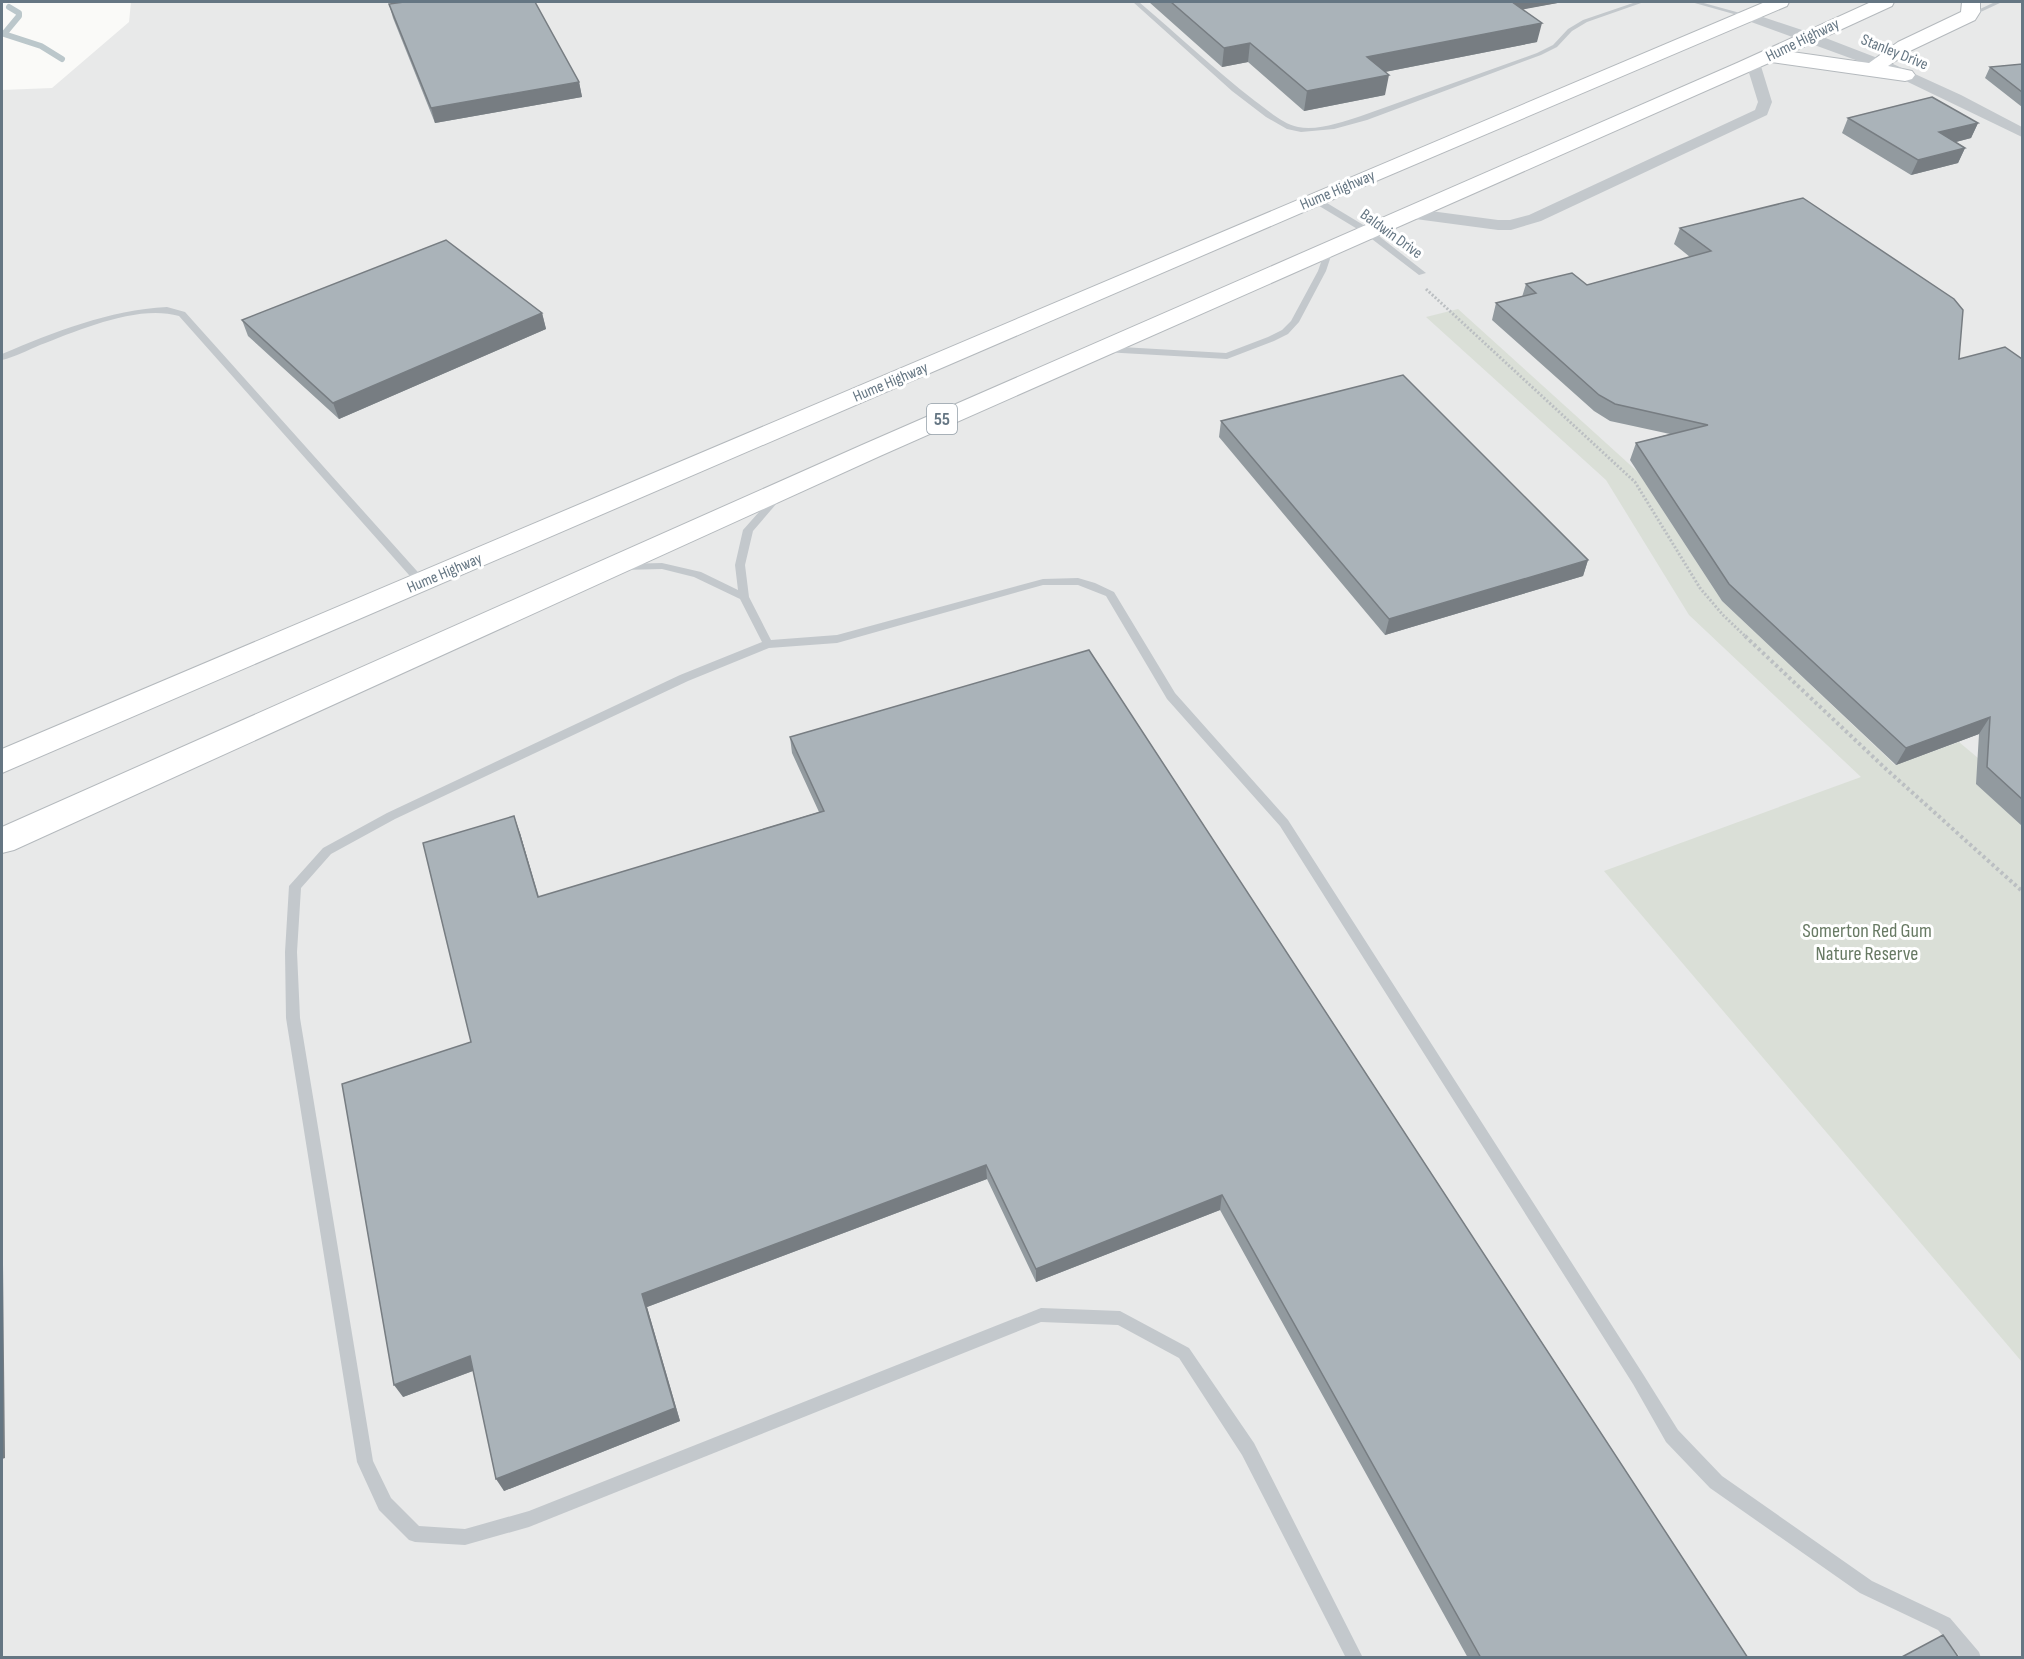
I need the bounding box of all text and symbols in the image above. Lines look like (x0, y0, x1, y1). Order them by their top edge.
street label: Hume Highway (1763, 14, 1843, 66)
street label: Stanley Drive (1858, 30, 1931, 74)
street label: Hume Highway (1297, 166, 1378, 215)
street label: Baldwin Drive (1356, 205, 1426, 263)
street label: Hume Highway (850, 358, 931, 407)
road number: 55 (927, 404, 957, 434)
street label: Hume Highway (404, 549, 485, 598)
park label: Somerton Red Gum Nature Reserve (1802, 919, 1932, 966)

